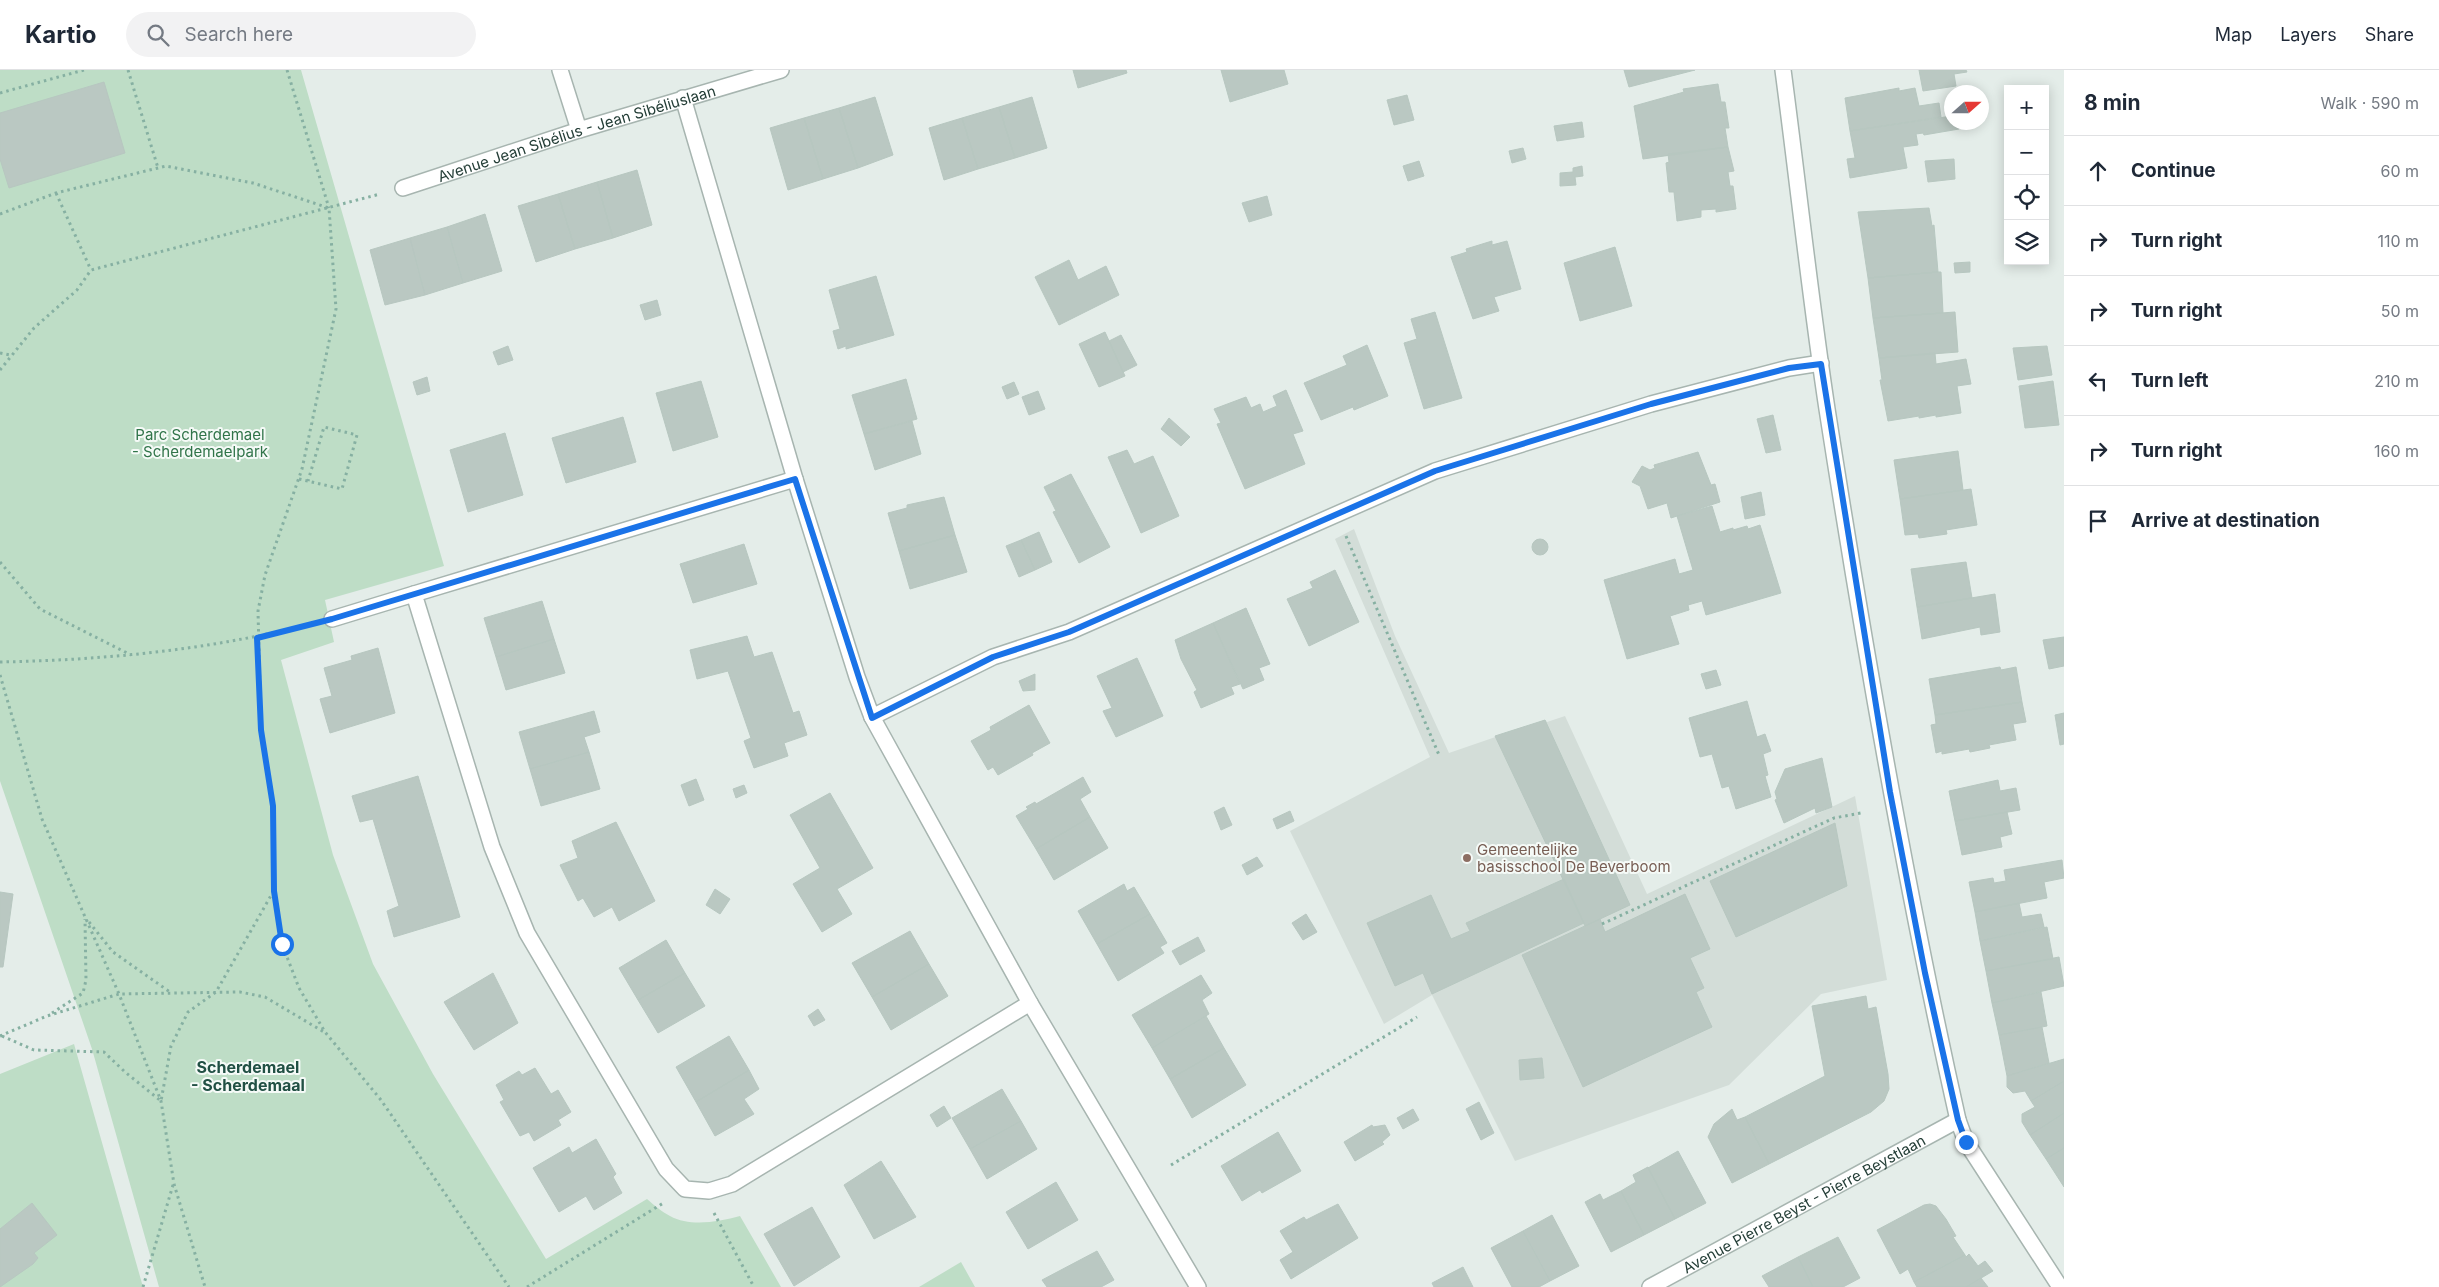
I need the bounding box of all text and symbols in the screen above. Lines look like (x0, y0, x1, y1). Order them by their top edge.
search box (126, 12, 476, 57)
text: Kartio (25, 20, 96, 49)
icon: search (144, 21, 172, 49)
text: Search here (184, 23, 293, 46)
text: Map (2215, 24, 2252, 45)
text: Layers (2280, 24, 2337, 45)
text: Share (2365, 24, 2414, 45)
street label: Avenue Jean Sibélius - Jean Sibéliuslaan (435, 81, 718, 185)
north arrow (1944, 85, 1989, 130)
map controls (2004, 85, 2049, 265)
button: + (2004, 85, 2049, 130)
text: 8 min (2084, 90, 2141, 115)
text: Walk · 590 m (2321, 93, 2419, 113)
button: − (2004, 130, 2049, 175)
icon: ahead (2084, 157, 2112, 185)
text: Continue (2131, 159, 2216, 182)
text: 60 m (2380, 161, 2419, 181)
button: locate (2004, 175, 2049, 220)
button: layers (2004, 220, 2049, 265)
icon: right (2084, 227, 2112, 255)
text: Turn right (2131, 229, 2222, 252)
text: 110 m (2377, 231, 2419, 251)
icon: right (2084, 297, 2112, 325)
text: Turn right (2131, 299, 2222, 322)
text: 50 m (2381, 301, 2419, 321)
icon: left (2084, 367, 2112, 395)
text: Turn left (2131, 369, 2209, 392)
text: 210 m (2374, 371, 2419, 391)
park label: Parc Scherdemael - Scherdemaelpark (132, 425, 269, 461)
icon: right (2084, 437, 2112, 465)
text: Turn right (2131, 439, 2222, 462)
text: 160 m (2374, 441, 2419, 461)
icon: arrive (2084, 507, 2112, 535)
text: Arrive at destination (2131, 509, 2320, 532)
place label: Gemeentelijke basisschool De Beverboom (1477, 840, 1671, 876)
marker: Gemeentelijke basisschool De Beverboom (1461, 852, 1473, 864)
route start (271, 933, 294, 956)
district label: Scherdemael - Scherdemaal (191, 1057, 305, 1095)
street label: Avenue Pierre Beyst - Pierre Beystlaan (1679, 1130, 1929, 1277)
route end (1955, 1131, 1978, 1154)

